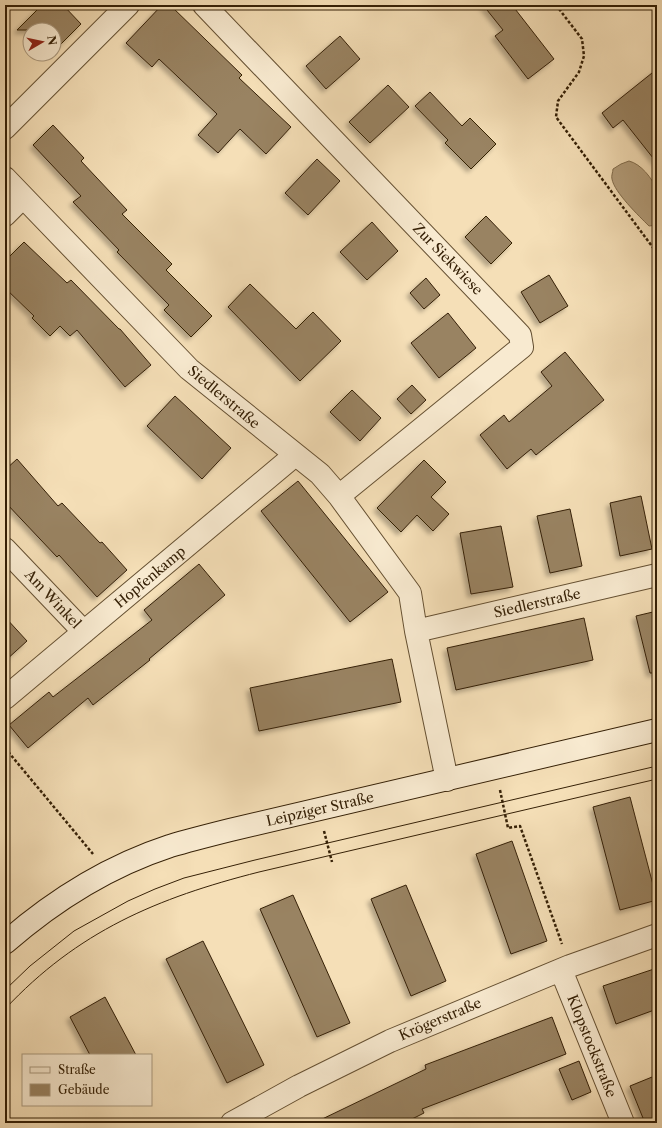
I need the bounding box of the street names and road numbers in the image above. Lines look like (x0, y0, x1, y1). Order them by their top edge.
street label: Zur Siekwiese (409, 219, 487, 299)
street label: Siedlerstraße (184, 362, 264, 432)
street label: Hopfenkamp (111, 542, 189, 612)
street label: Am Winkel (20, 565, 85, 632)
street label: Siedlerstraße (492, 584, 582, 622)
street label: Leipziger Straße (264, 788, 376, 830)
street label: Klopstockstraße (563, 992, 621, 1100)
street label: Krögerstraße (396, 993, 484, 1044)

